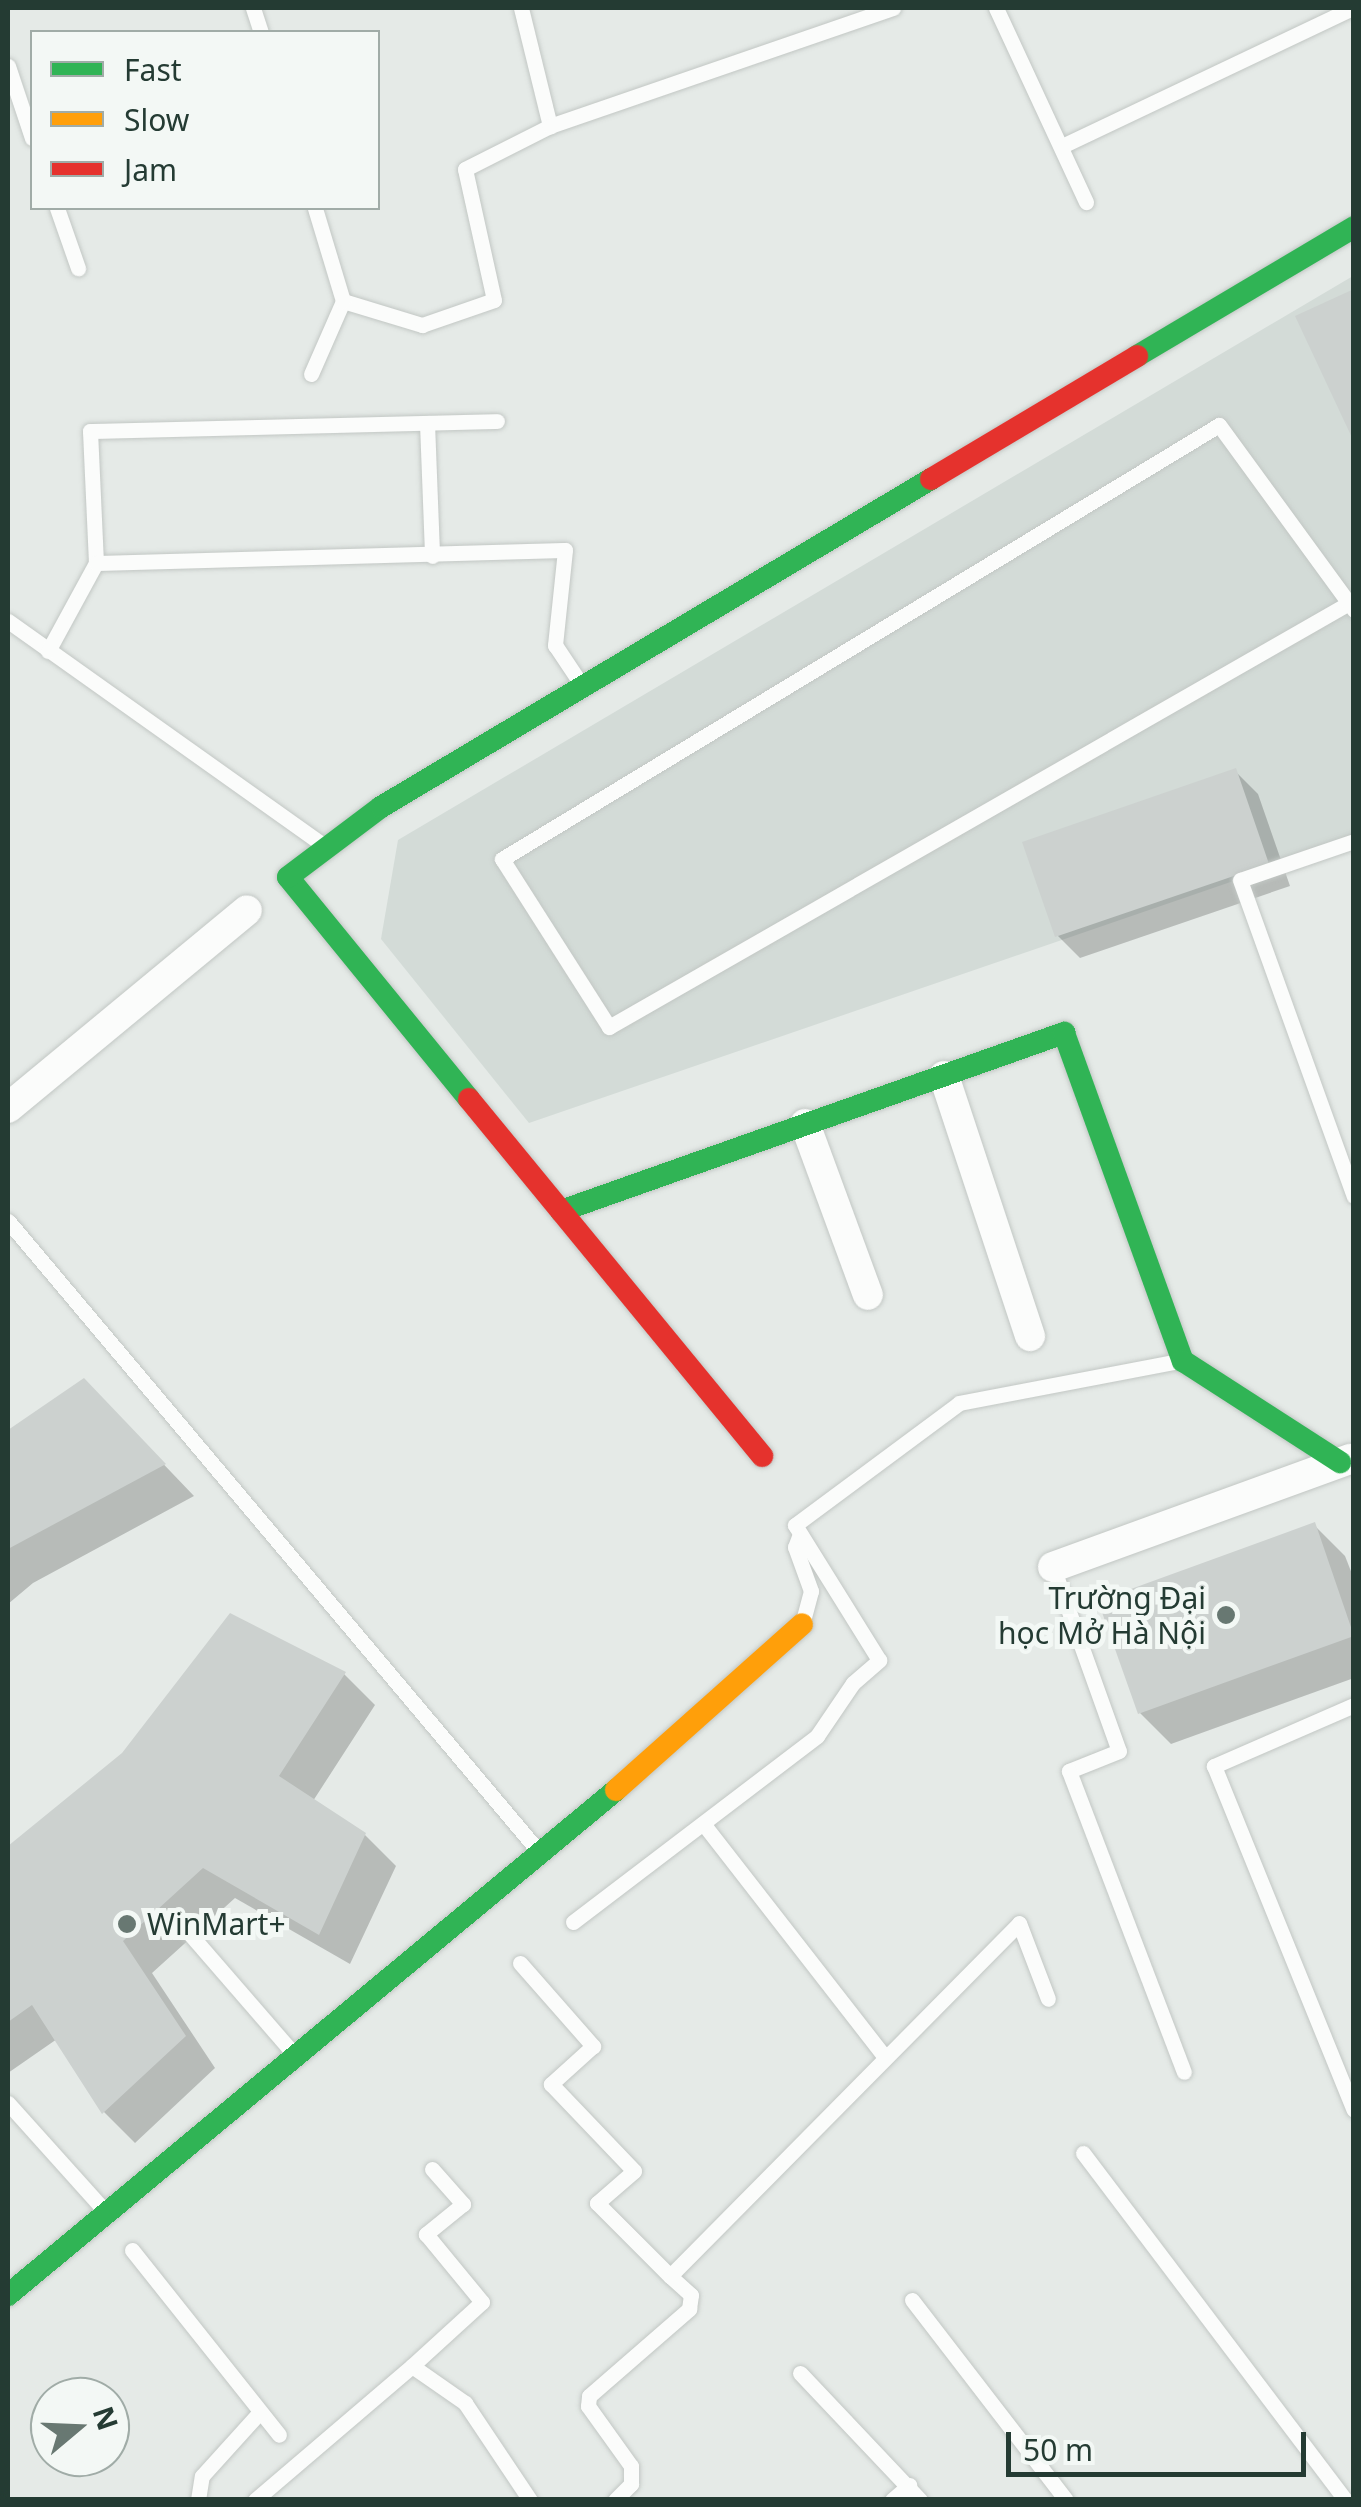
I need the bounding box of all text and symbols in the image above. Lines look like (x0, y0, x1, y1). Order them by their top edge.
legend (30, 30, 380, 210)
text: Fast (124, 49, 182, 90)
text: Slow (124, 99, 189, 140)
text: Jam (124, 149, 177, 190)
place label: Trường Đại học Mở Hà Nội (998, 1580, 1206, 1650)
marker: Trường Đại học Mở Hà Nội (1215, 1604, 1237, 1626)
place label: WinMart+ (147, 1906, 286, 1942)
marker: WinMart+ (116, 1913, 138, 1935)
north arrow (30, 2377, 130, 2477)
text: N (85, 2401, 128, 2435)
scale bar (1011, 2412, 1311, 2474)
text: 50 m (1023, 2429, 1093, 2470)

